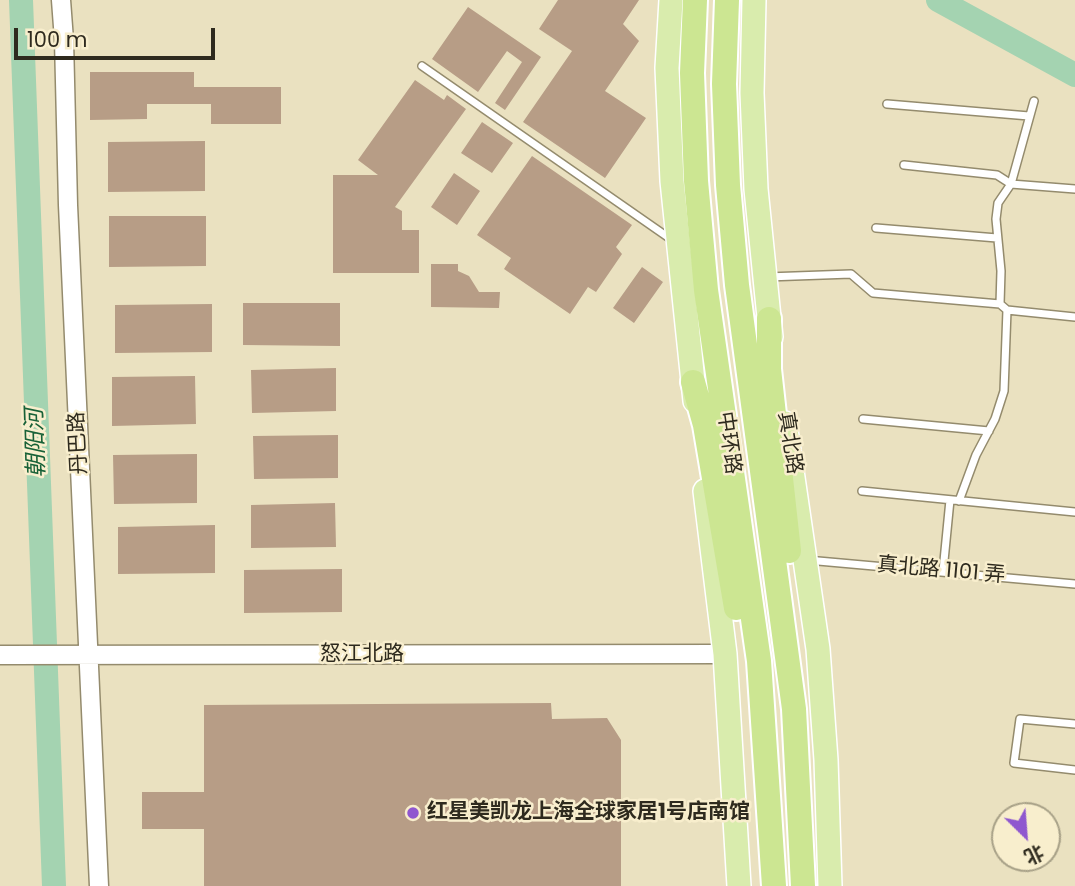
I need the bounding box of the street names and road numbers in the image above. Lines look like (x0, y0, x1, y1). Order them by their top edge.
street label: 中环路 (711, 410, 745, 476)
street label: 真北路 (772, 410, 806, 476)
street label: 丹巴路 (65, 411, 93, 475)
street label: 真北路 1101 弄 (876, 553, 1006, 589)
street label: 怒江北路 (320, 642, 404, 668)

